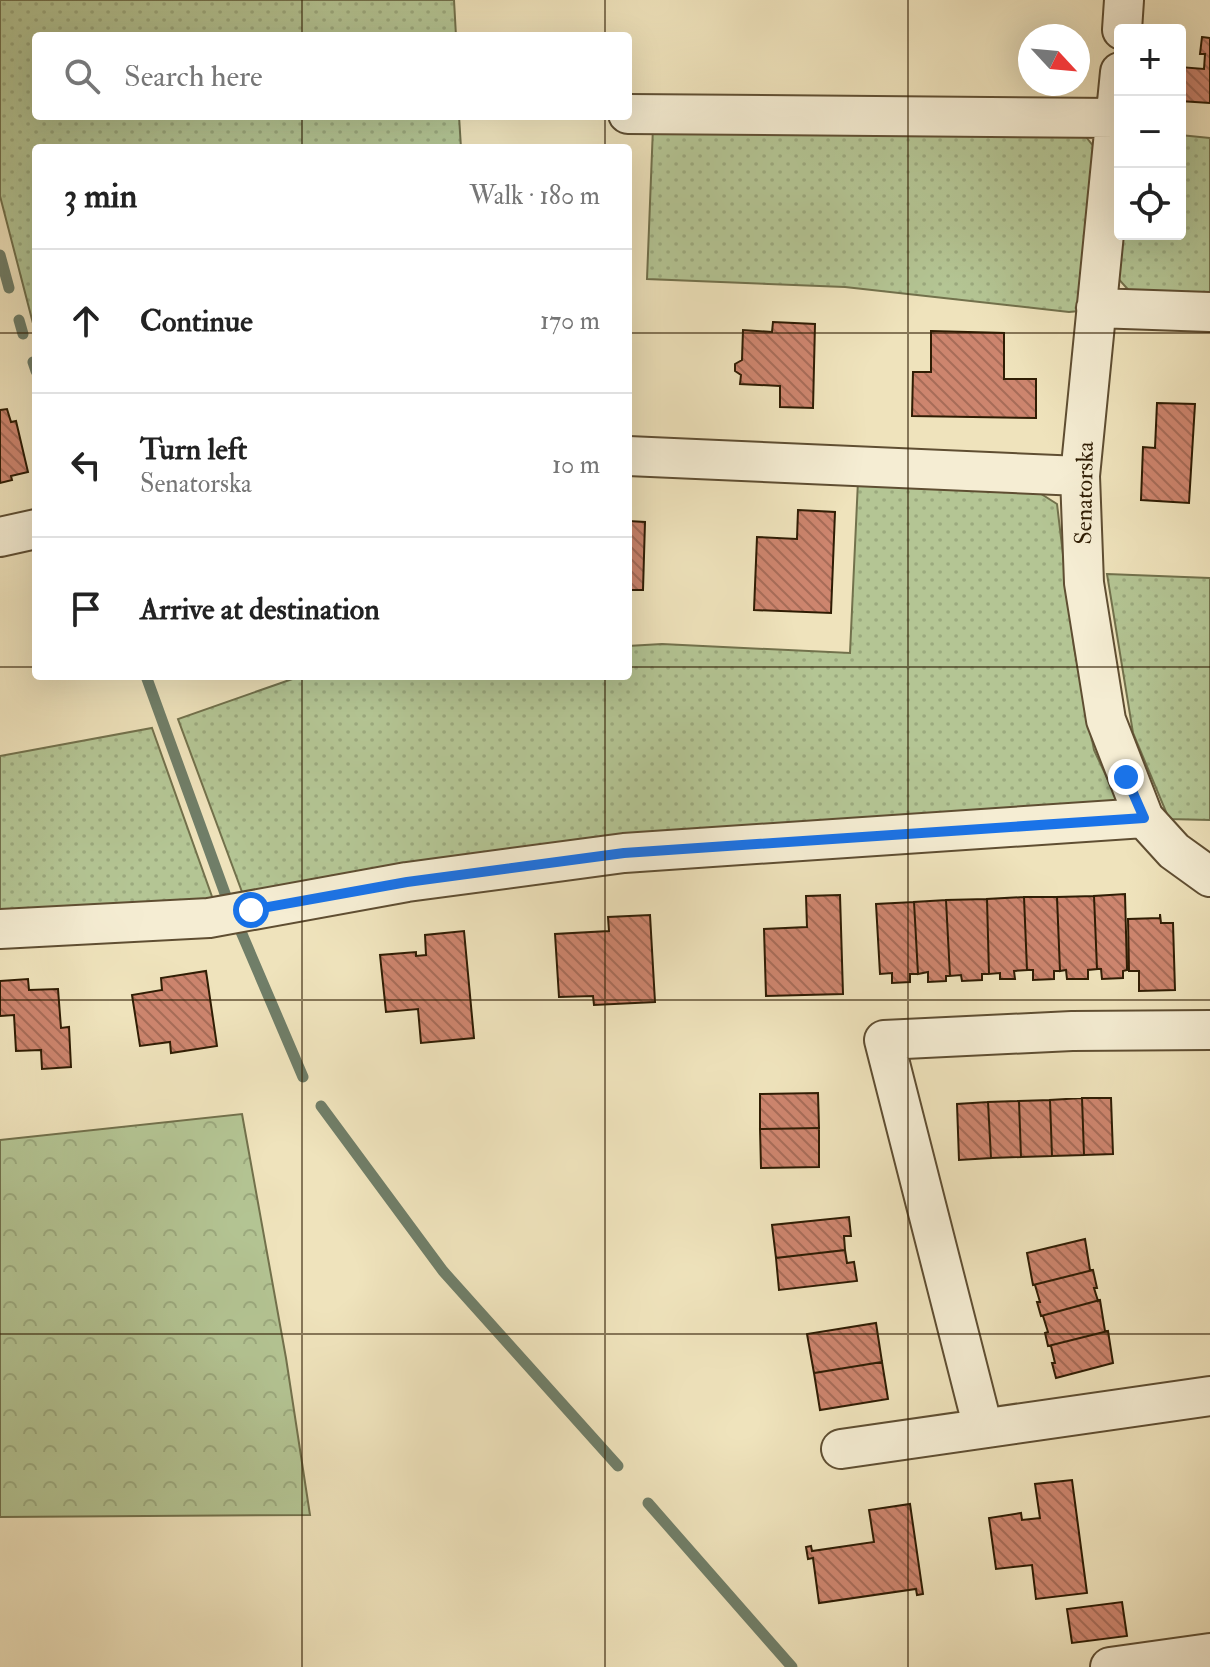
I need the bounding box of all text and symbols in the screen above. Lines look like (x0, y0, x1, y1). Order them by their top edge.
north arrow (1018, 24, 1090, 96)
map controls (1114, 24, 1186, 240)
button: + (1114, 24, 1186, 96)
search box (32, 32, 632, 120)
icon: search (60, 54, 104, 98)
text: Search here (124, 58, 263, 95)
button: − (1114, 96, 1186, 168)
button: locate (1114, 168, 1186, 240)
text: 3 min (64, 175, 137, 218)
text: Walk · 180 m (470, 180, 600, 212)
icon: ahead (64, 299, 108, 343)
text: Continue (140, 303, 253, 340)
text: 170 m (540, 305, 600, 337)
text: Turn left (140, 431, 247, 468)
street label: Senatorska (1068, 440, 1101, 545)
icon: left (64, 443, 108, 487)
text: 10 m (552, 449, 600, 481)
text: Senatorska (140, 468, 252, 500)
icon: arrive (64, 587, 108, 631)
text: Arrive at destination (140, 591, 380, 628)
route end (1108, 759, 1144, 795)
route start (233, 892, 269, 928)

